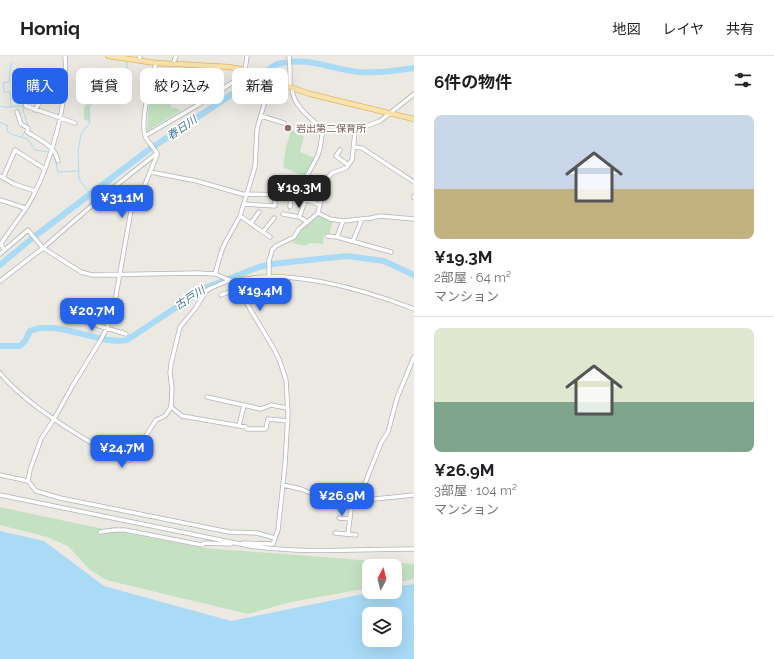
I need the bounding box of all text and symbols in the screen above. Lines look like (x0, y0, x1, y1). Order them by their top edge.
text: Homiq (20, 17, 80, 39)
text: 地図 (612, 21, 640, 37)
text: レイヤ (662, 21, 704, 37)
text: 共有 (726, 21, 754, 37)
chip: 購入 (12, 68, 68, 104)
chip: 賃貸 (76, 68, 132, 104)
chip: 絞り込み (140, 68, 224, 104)
chip: 新着 (232, 68, 288, 104)
icon: filters (732, 69, 754, 91)
text: 6件の物件 (434, 72, 512, 92)
water label: 春日川 (165, 113, 200, 143)
marker: 岩出第二保育所 (283, 123, 293, 133)
place label: 岩出第二保育所 (296, 123, 366, 134)
icon: home (558, 141, 630, 213)
pin: ¥19.3M (266, 175, 332, 209)
text: ¥19.3M (277, 180, 321, 195)
pin: ¥31.1M (89, 185, 155, 219)
text: ¥31.1M (100, 190, 144, 205)
text: ¥19.3M (434, 247, 493, 267)
text: 2部屋 · 64 m² (434, 270, 511, 285)
pin: ¥19.4M (227, 278, 293, 312)
water label: 古戸川 (173, 283, 208, 312)
text: ¥19.4M (238, 283, 282, 298)
text: マンション (434, 289, 499, 304)
pin: ¥20.7M (59, 298, 125, 332)
text: ¥20.7M (69, 303, 115, 318)
icon: home (558, 354, 630, 426)
pin: ¥24.7M (89, 435, 155, 469)
text: ¥24.7M (99, 440, 145, 455)
text: ¥26.9M (434, 460, 495, 480)
pin: ¥26.9M (309, 483, 375, 517)
text: 3部屋 · 104 m² (434, 483, 517, 498)
text: ¥26.9M (319, 488, 365, 503)
text: マンション (434, 502, 499, 517)
north arrow (362, 559, 402, 599)
map controls (362, 559, 402, 647)
button: layers (362, 607, 402, 647)

